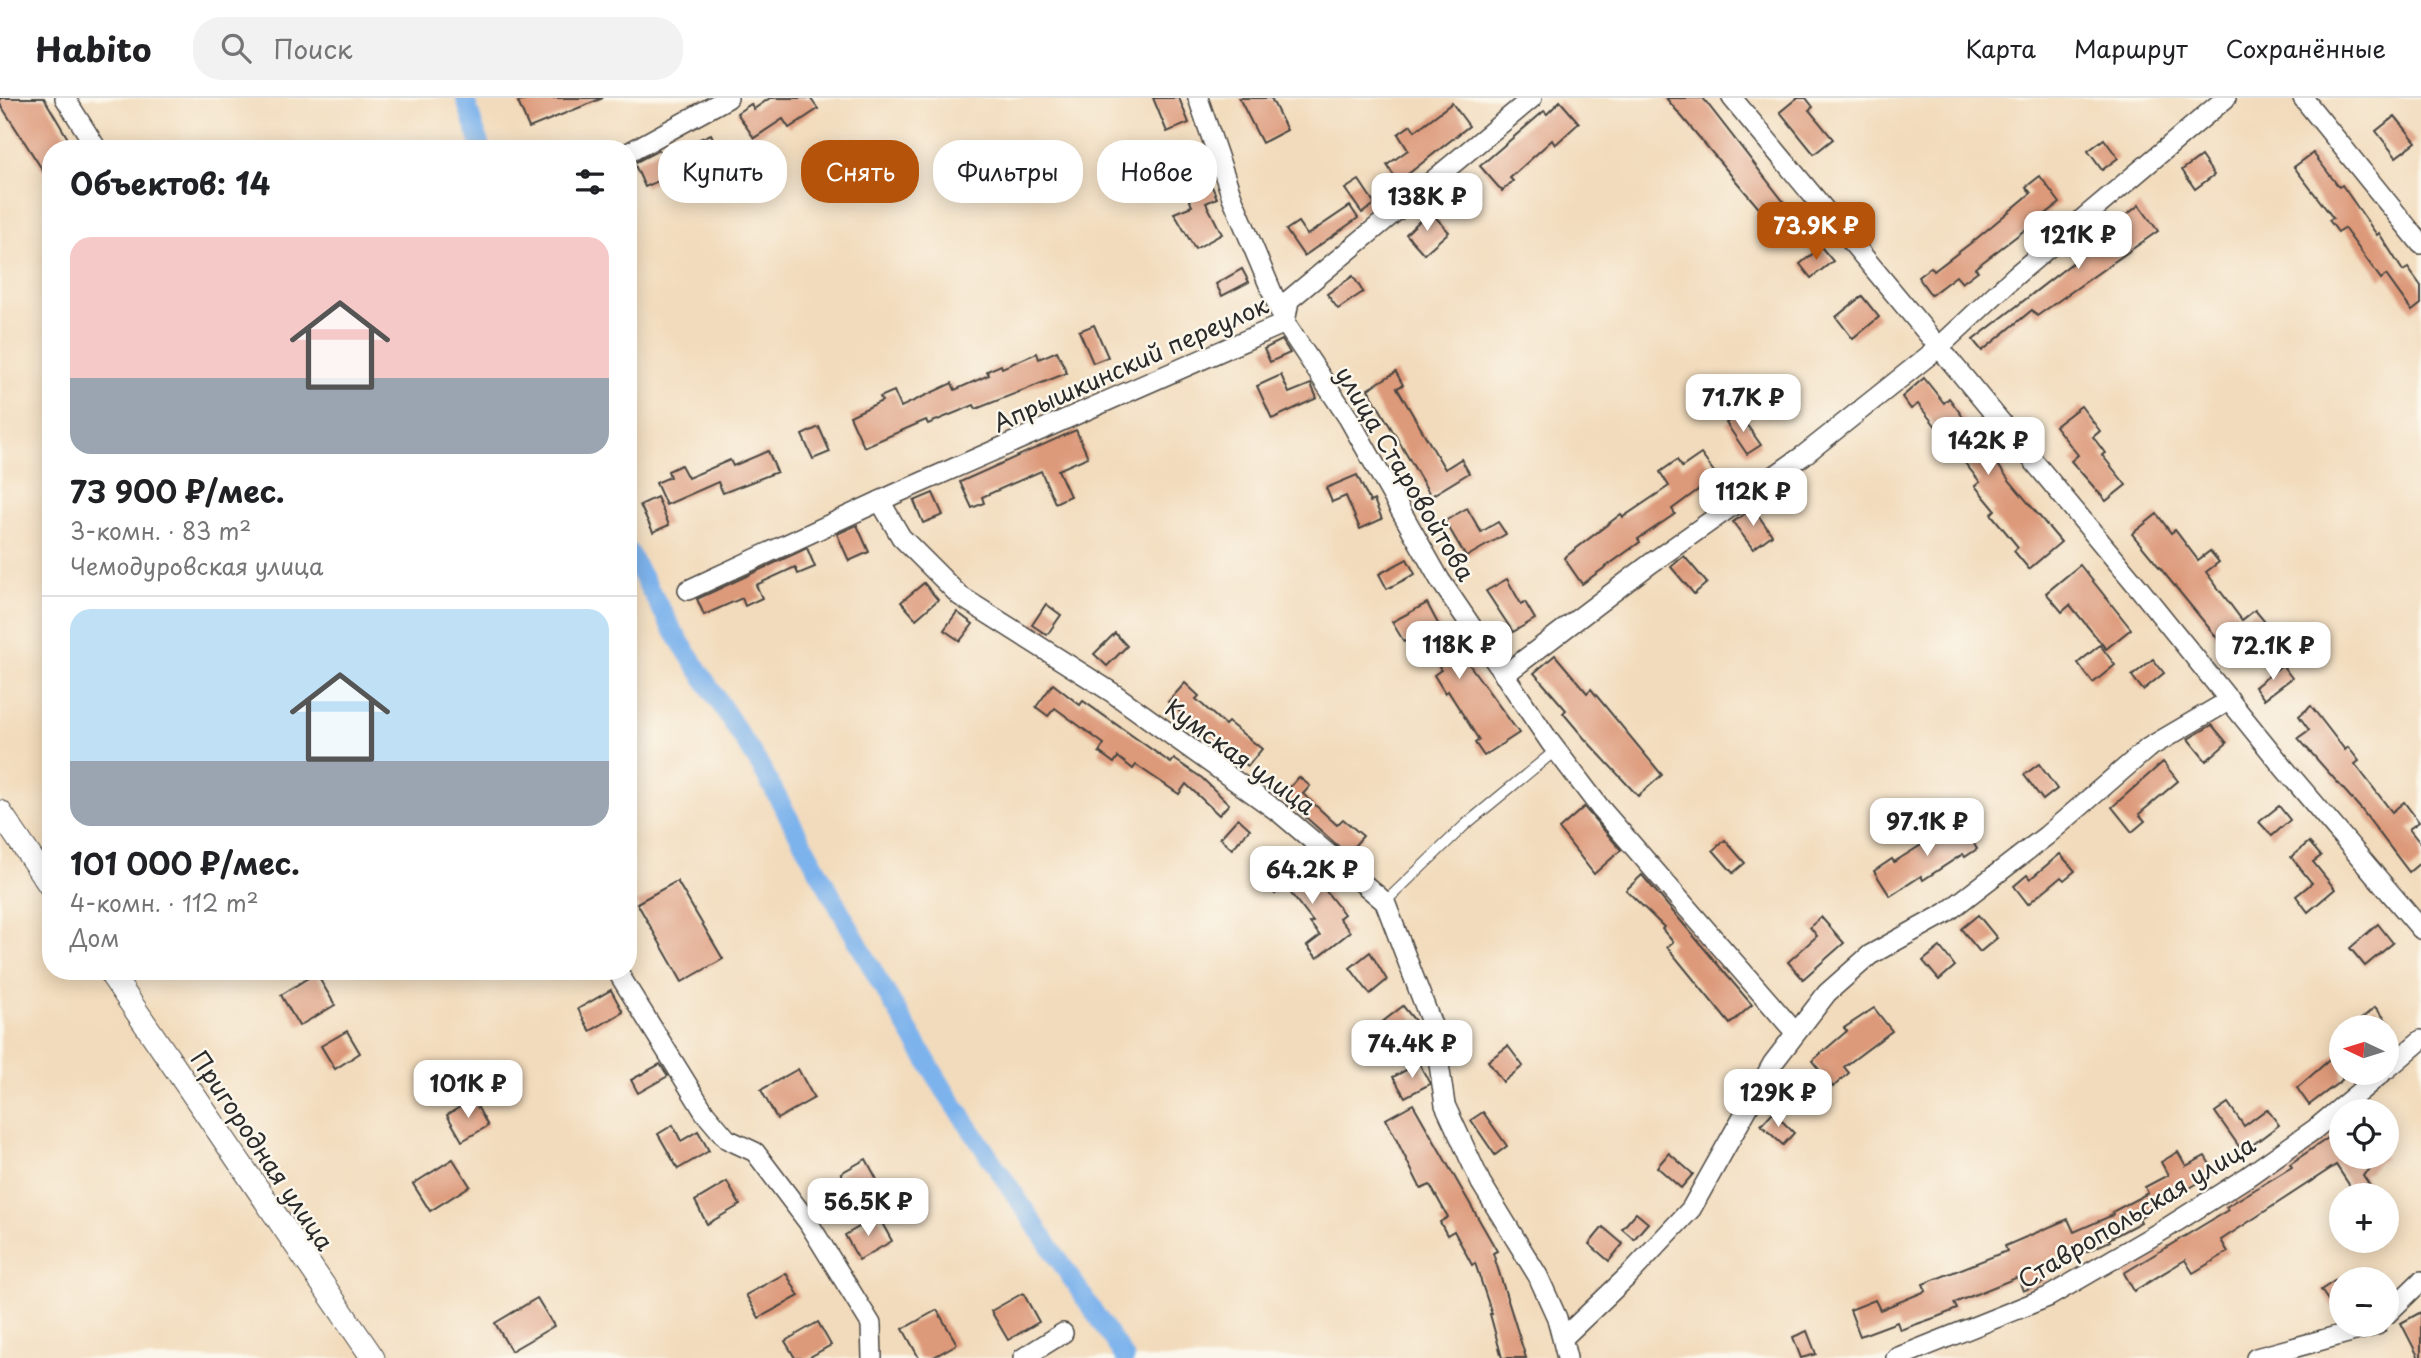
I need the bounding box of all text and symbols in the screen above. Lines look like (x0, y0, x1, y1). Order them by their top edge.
search box (193, 17, 683, 80)
text: Habito (35, 23, 151, 73)
icon: search (217, 29, 255, 67)
text: Поиск (273, 29, 352, 68)
text: Карта (1965, 30, 2036, 66)
text: Маршрут (2074, 30, 2188, 66)
text: Сохранённые (2226, 30, 2386, 66)
chip: Купить (658, 140, 787, 203)
chip: Снять (801, 140, 919, 203)
chip: Фильтры (933, 140, 1083, 203)
chip: Новое (1097, 140, 1217, 203)
text: Объектов: 14 (70, 160, 270, 205)
icon: filters (571, 163, 609, 201)
pin: 138K ₽ (1370, 174, 1484, 233)
text: 138K ₽ (1387, 178, 1467, 213)
pin: 73.9K ₽ (1751, 202, 1881, 262)
text: 73.9K ₽ (1773, 207, 1859, 242)
pin: 121K ₽ (2021, 212, 2135, 271)
text: 121K ₽ (2040, 216, 2116, 251)
icon: home (277, 282, 403, 408)
street label: Апрышкинский переулок (986, 286, 1274, 440)
street label: улица Старовойтова (1327, 359, 1485, 587)
pin: 71.7K ₽ (1678, 374, 1808, 434)
text: 71.7K ₽ (1702, 379, 1784, 414)
pin: 142K ₽ (1931, 418, 2045, 477)
text: 142K ₽ (1948, 422, 2028, 457)
text: 73 900 ₽/мес. (70, 468, 285, 513)
pin: 112K ₽ (1696, 468, 1810, 528)
text: 112K ₽ (1715, 473, 1791, 508)
text: 3-комн. · 83 m² (70, 513, 251, 548)
text: Чемодуровская улица (70, 548, 324, 583)
pin: 118K ₽ (1402, 622, 1516, 681)
pin: 72.1K ₽ (2208, 622, 2338, 682)
text: 118K ₽ (1422, 626, 1496, 661)
text: 72.1K ₽ (2232, 627, 2314, 662)
icon: home (277, 654, 403, 780)
street label: Кумская улица (1158, 689, 1324, 823)
pin: 97.1K ₽ (1862, 798, 1992, 858)
text: 97.1K ₽ (1886, 803, 1968, 838)
text: 101 000 ₽/мес. (70, 840, 300, 885)
pin: 64.2K ₽ (1247, 846, 1377, 906)
text: 64.2K ₽ (1266, 851, 1358, 886)
text: 4-комн. · 112 m² (70, 885, 259, 920)
text: Дом (70, 920, 119, 955)
north arrow (2329, 1015, 2399, 1085)
map controls (2329, 1015, 2399, 1337)
pin: 74.4K ₽ (1347, 1020, 1477, 1080)
text: 74.4K ₽ (1367, 1025, 1457, 1060)
street label: Пригородная улица (183, 1043, 343, 1257)
pin: 101K ₽ (411, 1060, 525, 1120)
text: 101K ₽ (430, 1065, 506, 1100)
pin: 129K ₽ (1721, 1070, 1835, 1129)
text: 129K ₽ (1740, 1074, 1816, 1109)
button: locate (2329, 1099, 2399, 1169)
street label: Ставропольская улица (2010, 1126, 2262, 1296)
pin: 56.5K ₽ (803, 1178, 933, 1238)
text: 56.5K ₽ (823, 1183, 913, 1218)
button: + (2329, 1183, 2399, 1253)
button: − (2329, 1267, 2399, 1337)

